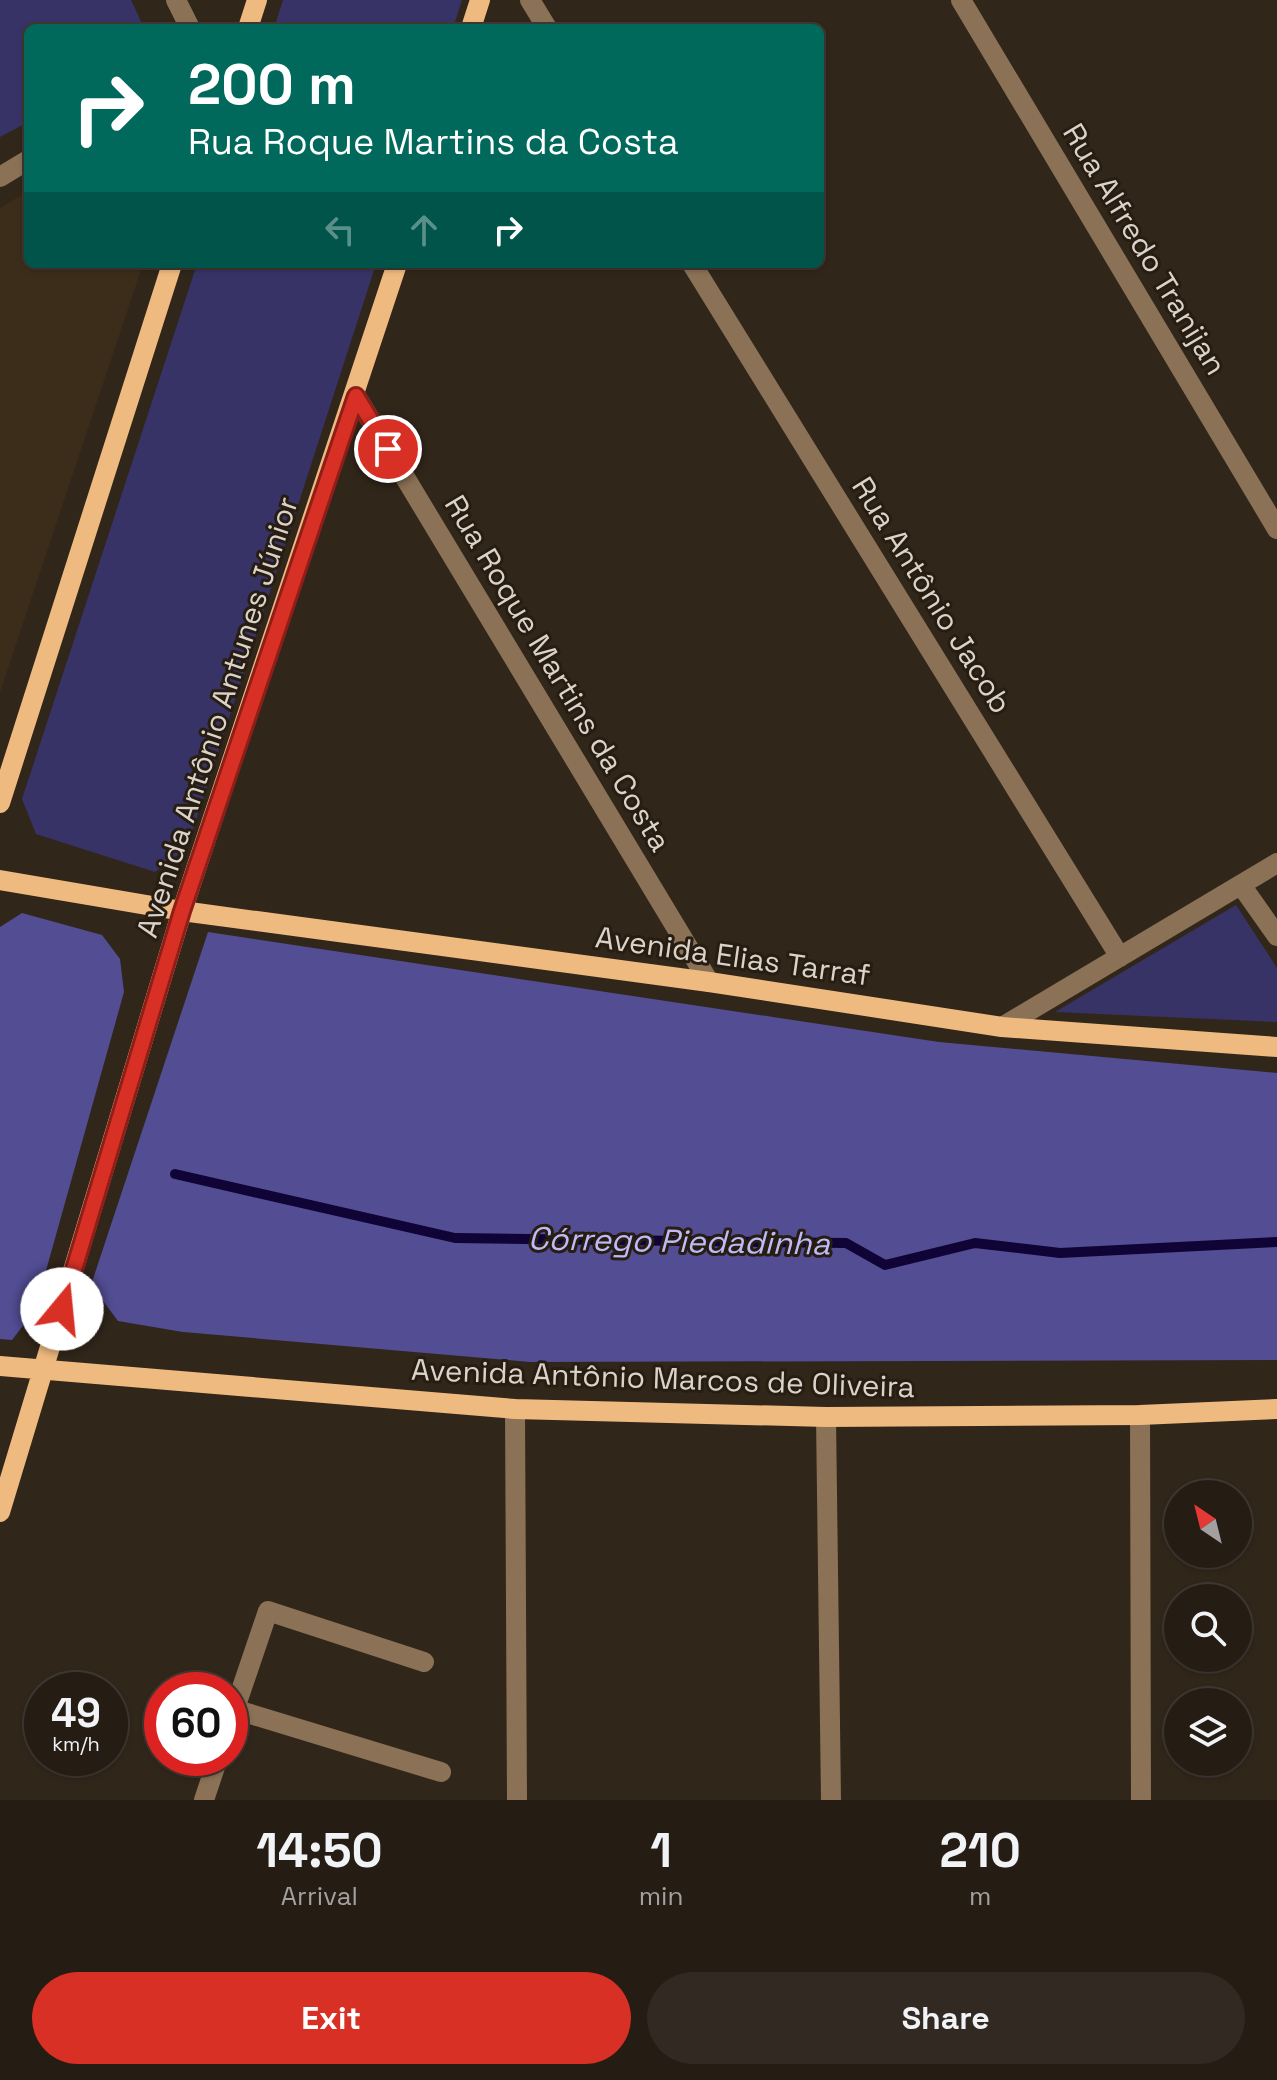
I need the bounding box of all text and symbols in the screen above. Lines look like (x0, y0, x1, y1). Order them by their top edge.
text: 200 m (188, 49, 356, 120)
icon: right (56, 56, 160, 160)
street label: Rua Alfredo Tranijan (1054, 116, 1236, 382)
text: Rua Roque Martins da Costa (188, 119, 679, 165)
icon: left (318, 208, 362, 252)
icon: ahead (402, 208, 446, 252)
icon: right (486, 208, 530, 252)
pin (354, 415, 422, 483)
icon: arrive (366, 427, 410, 471)
street label: Rua Antônio Jacob (843, 469, 1021, 721)
street label: Rua Roque Martins da Costa (436, 488, 680, 858)
street label: Avenida Antônio Antunes Júnior (127, 492, 307, 942)
street label: Avenida Elias Tarraf (593, 917, 873, 995)
water label: Córrego Piedadinha (528, 1218, 831, 1264)
position arrow (20, 1267, 104, 1351)
street label: Avenida Antônio Marcos de Oliveira (410, 1350, 916, 1406)
north arrow (1164, 1480, 1252, 1568)
map controls (1164, 1480, 1252, 1776)
button: search (1164, 1584, 1252, 1672)
speed limit sign: 60 (144, 1672, 248, 1776)
text: 49 (51, 1688, 101, 1739)
button: layers (1164, 1688, 1252, 1776)
text: km/h (52, 1731, 100, 1757)
text: 14:50 (256, 1820, 383, 1881)
text: 1 (650, 1820, 672, 1881)
text: 210 (940, 1820, 1021, 1881)
text: Arrival (281, 1879, 358, 1913)
text: min (639, 1879, 683, 1913)
text: m (969, 1879, 991, 1913)
button: Exit (32, 1972, 631, 2064)
button: Share (647, 1972, 1245, 2064)

